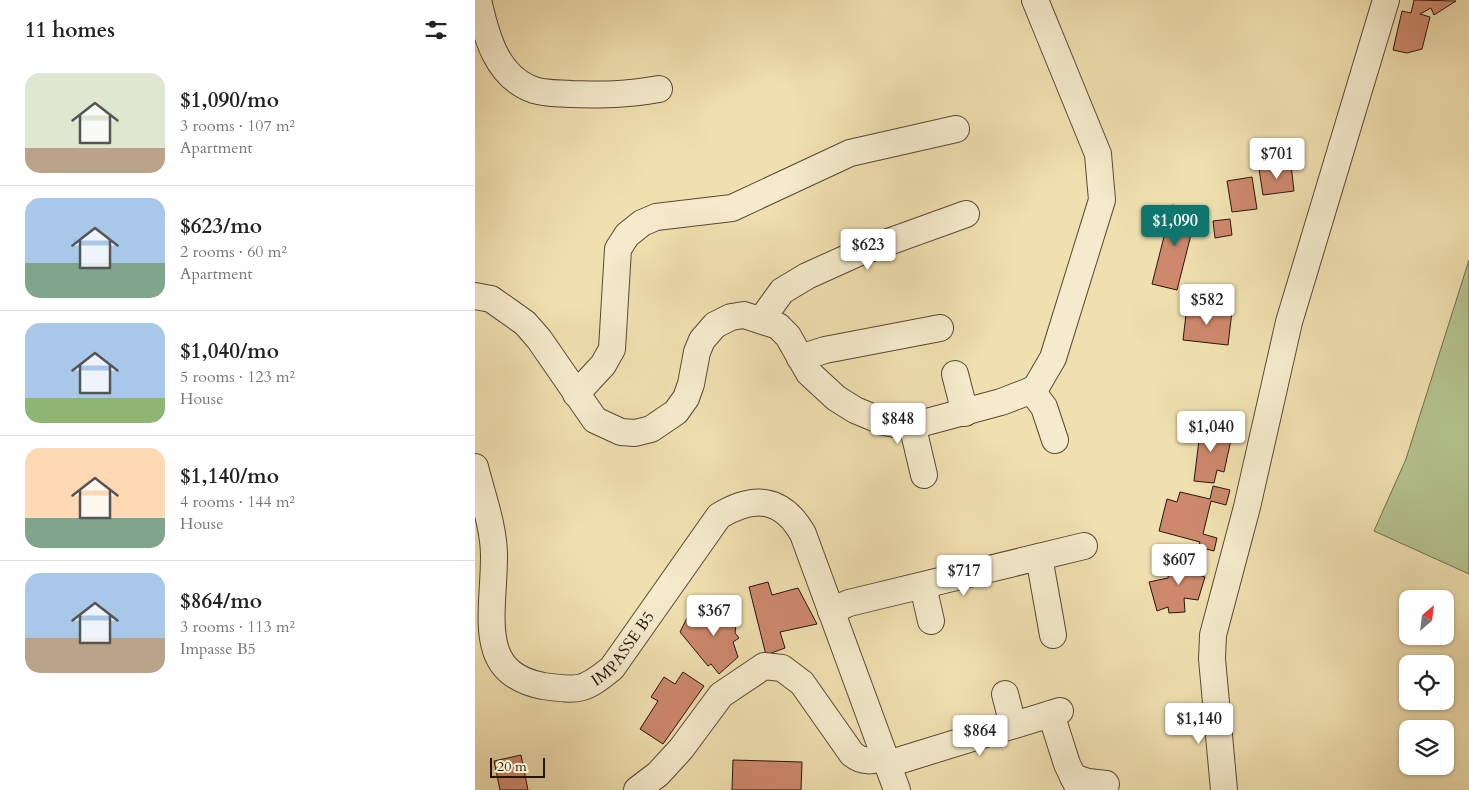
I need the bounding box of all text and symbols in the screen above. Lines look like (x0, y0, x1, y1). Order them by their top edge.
text: 11 homes (25, 16, 115, 45)
icon: filters (422, 16, 450, 44)
text: $1,090/mo (180, 86, 279, 115)
icon: home (65, 93, 125, 153)
text: 3 rooms · 107 m² (180, 115, 295, 137)
text: Apartment (180, 137, 253, 159)
pin: $701 (1247, 138, 1307, 180)
text: $701 (1261, 143, 1293, 165)
pin: $1,090 (1134, 204, 1216, 247)
text: $1,090 (1152, 210, 1198, 232)
text: $623/mo (180, 212, 262, 241)
icon: home (65, 218, 125, 278)
pin: $623 (838, 228, 898, 271)
text: $623 (852, 234, 884, 256)
text: 2 rooms · 60 m² (180, 241, 287, 263)
text: Apartment (180, 263, 253, 285)
pin: $582 (1177, 284, 1237, 326)
text: $582 (1191, 289, 1223, 311)
text: $1,040/mo (180, 337, 279, 366)
icon: home (65, 343, 125, 403)
text: 5 rooms · 123 m² (180, 366, 295, 388)
text: House (180, 388, 223, 410)
pin: $848 (868, 402, 928, 445)
text: $848 (882, 408, 914, 430)
pin: $1,040 (1170, 410, 1252, 453)
text: $1,040 (1188, 416, 1234, 438)
text: $1,140/mo (180, 462, 279, 491)
icon: home (65, 468, 125, 528)
text: 4 rooms · 144 m² (180, 491, 295, 513)
text: House (180, 513, 223, 535)
pin: $607 (1149, 544, 1209, 586)
text: $607 (1163, 549, 1195, 571)
pin: $717 (934, 554, 994, 597)
text: $717 (948, 560, 980, 582)
text: $864/mo (180, 587, 262, 616)
north arrow (1399, 590, 1454, 645)
map controls (1399, 590, 1454, 775)
icon: home (65, 593, 125, 653)
pin: $367 (684, 594, 744, 637)
text: $367 (698, 600, 730, 622)
street label: IMPASSE B5 (587, 607, 660, 691)
text: 3 rooms · 113 m² (180, 616, 295, 638)
text: Impasse B5 (180, 638, 256, 660)
button: locate (1399, 655, 1454, 710)
pin: $1,140 (1158, 702, 1240, 745)
text: $1,140 (1176, 708, 1222, 730)
pin: $864 (950, 714, 1010, 757)
text: $864 (964, 720, 996, 742)
button: layers (1399, 720, 1454, 775)
scale bar (490, 755, 545, 778)
text: 20 m (497, 757, 527, 776)

